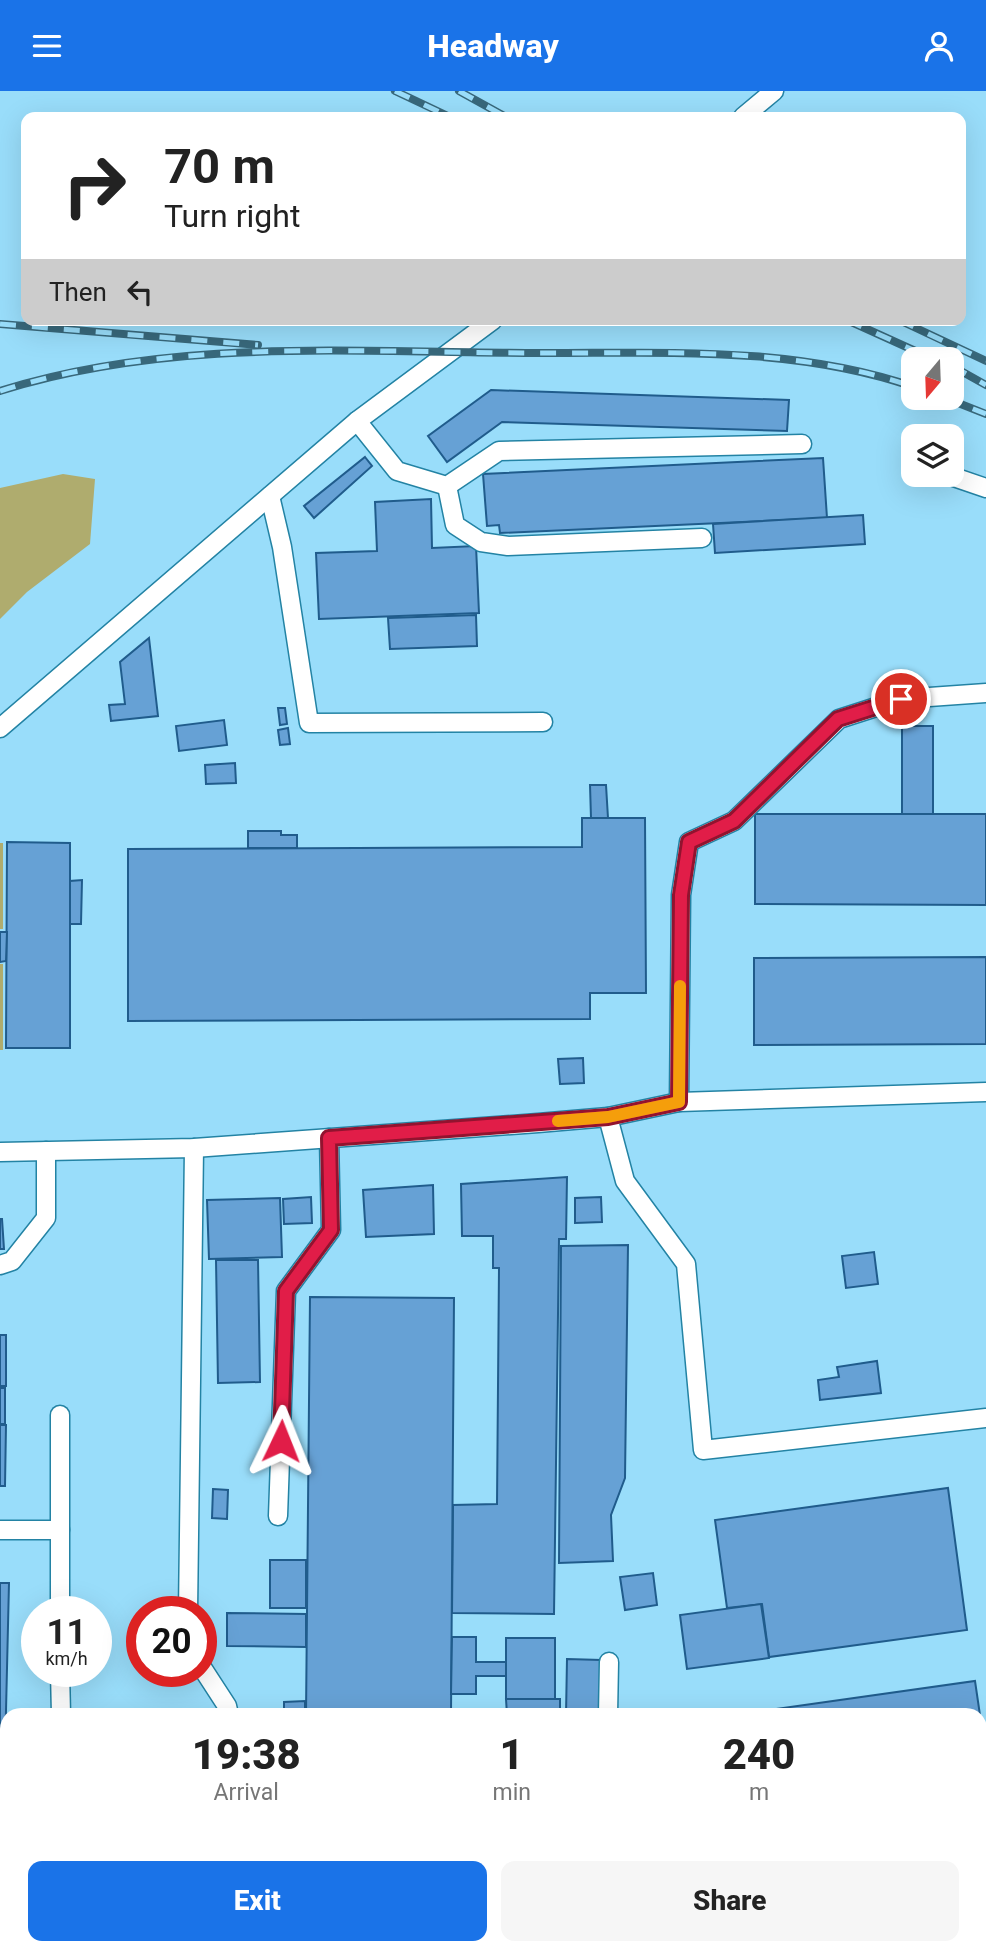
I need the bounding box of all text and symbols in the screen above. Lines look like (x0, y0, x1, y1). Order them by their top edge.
icon: menu (28, 27, 66, 65)
text: Headway (427, 27, 559, 65)
icon: person (920, 27, 958, 65)
text: 70 m (164, 138, 275, 195)
icon: right (49, 140, 140, 231)
text: Turn right (164, 197, 300, 235)
icon: left (121, 273, 159, 311)
text: Then (49, 277, 107, 307)
north arrow (901, 347, 964, 409)
map controls (901, 347, 964, 487)
button: layers (901, 424, 964, 487)
pin (871, 669, 931, 729)
icon: arrive (882, 680, 920, 718)
position arrow (244, 1404, 318, 1478)
speed limit sign: 20 (126, 1596, 217, 1687)
text: 11 (46, 1612, 87, 1653)
text: km/h (45, 1648, 88, 1669)
text: 19:38 (192, 1730, 301, 1779)
text: 1 (500, 1730, 524, 1779)
text: 240 (723, 1730, 795, 1779)
text: Arrival (214, 1779, 279, 1806)
text: min (492, 1779, 531, 1806)
text: m (749, 1779, 769, 1806)
button: Exit (28, 1861, 487, 1941)
button: Share (501, 1861, 959, 1941)

